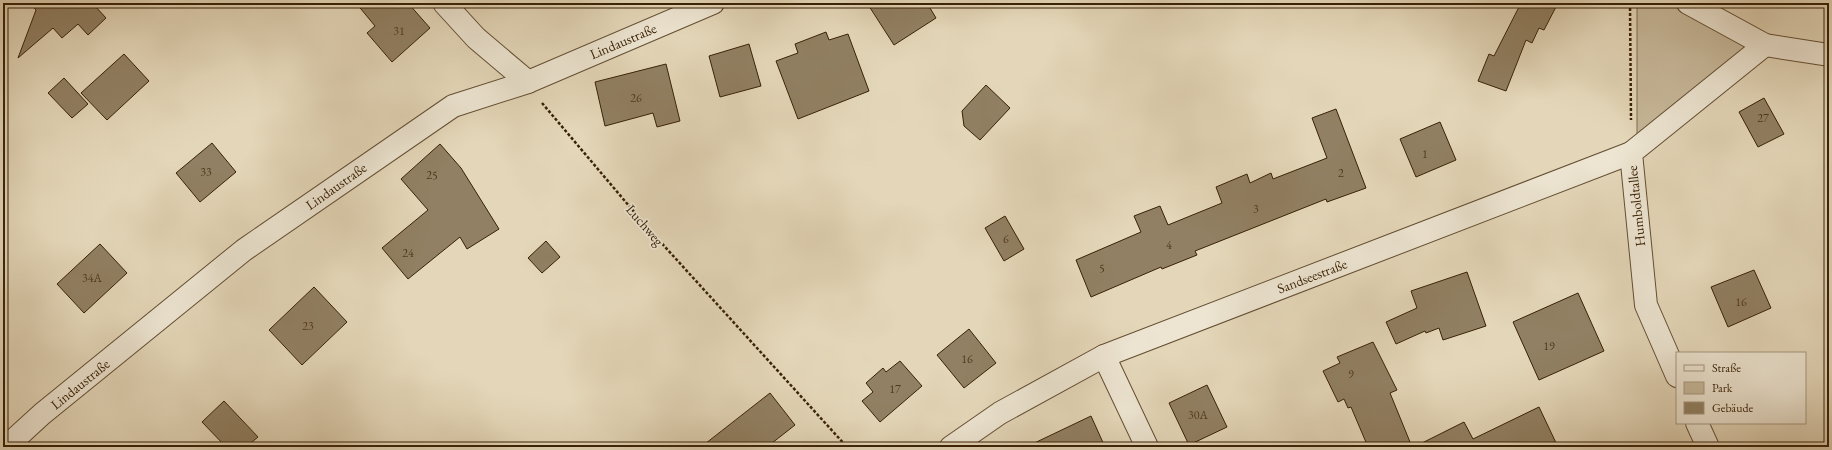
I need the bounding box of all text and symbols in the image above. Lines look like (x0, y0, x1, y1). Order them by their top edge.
street label: Lindaustraße (587, 19, 660, 63)
house number: 31 (393, 23, 405, 39)
house number: 26 (630, 90, 642, 106)
house number: 27 (1757, 110, 1769, 126)
house number: 1 (1422, 146, 1428, 162)
street label: Lindaustraße (302, 158, 371, 214)
house number: 33 (200, 164, 212, 180)
street label: Humboldtallee (1623, 164, 1649, 247)
house number: 2 (1338, 165, 1344, 181)
house number: 25 (426, 167, 438, 183)
street label: Luchweg (622, 201, 668, 250)
house number: 3 (1253, 201, 1259, 217)
house number: 6 (1003, 231, 1009, 247)
house number: 4 (1166, 237, 1172, 253)
house number: 24 (402, 245, 414, 261)
street label: Sandseestraße (1274, 254, 1350, 298)
house number: 5 (1099, 260, 1105, 276)
house number: 34A (82, 270, 103, 286)
house number: 16 (1735, 294, 1747, 310)
house number: 23 (302, 318, 314, 334)
house number: 19 (1543, 338, 1555, 354)
house number: 16 (961, 351, 973, 367)
legend (1676, 352, 1806, 424)
street label: Lindaustraße (47, 354, 114, 413)
text: Straße (1712, 360, 1741, 376)
house number: 9 (1348, 366, 1354, 382)
text: Park (1712, 380, 1733, 396)
house number: 17 (889, 381, 901, 397)
text: Gebäude (1712, 400, 1754, 416)
house number: 30A (1188, 407, 1209, 423)

